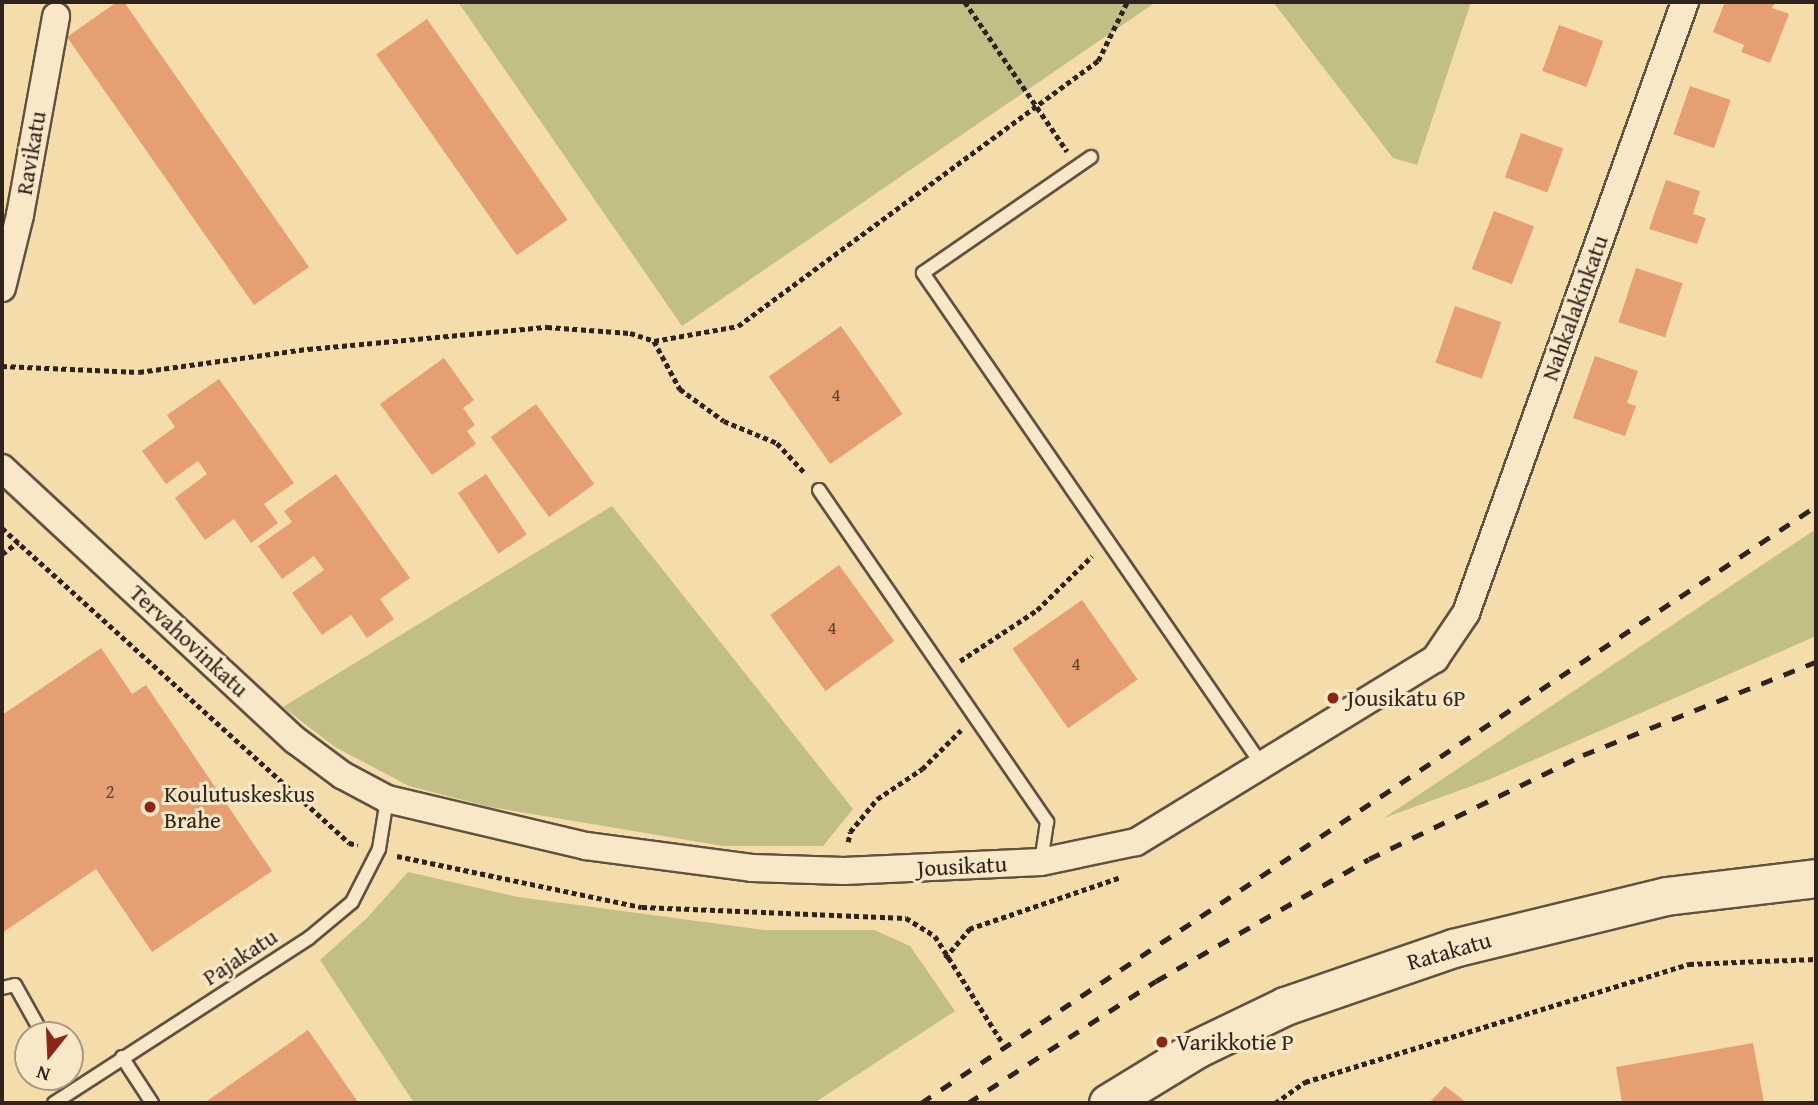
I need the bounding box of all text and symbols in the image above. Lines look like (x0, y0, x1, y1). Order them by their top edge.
street label: Ravikatu (10, 109, 52, 197)
street label: Nahkalakinkatu (1536, 231, 1614, 385)
house number: 4 (831, 384, 841, 406)
street label: Tervahovinkatu (124, 579, 254, 703)
house number: 4 (827, 617, 837, 639)
house number: 4 (1071, 653, 1081, 675)
place label: Jousikatu 6P (1347, 684, 1466, 712)
marker: Jousikatu 6P (1325, 690, 1341, 706)
place label: Koulutuskeskus Brahe (164, 780, 315, 834)
house number: 2 (105, 781, 115, 803)
marker: Koulutuskeskus Brahe (142, 799, 158, 815)
street label: Jousikatu (916, 850, 1008, 882)
street label: Pajakatu (198, 923, 282, 991)
street label: Ratakatu (1404, 926, 1494, 976)
north arrow (14, 1021, 84, 1091)
place label: Varikkotie P (1176, 1028, 1294, 1056)
marker: Varikkotie P (1154, 1034, 1170, 1050)
text: N (33, 1059, 54, 1089)

